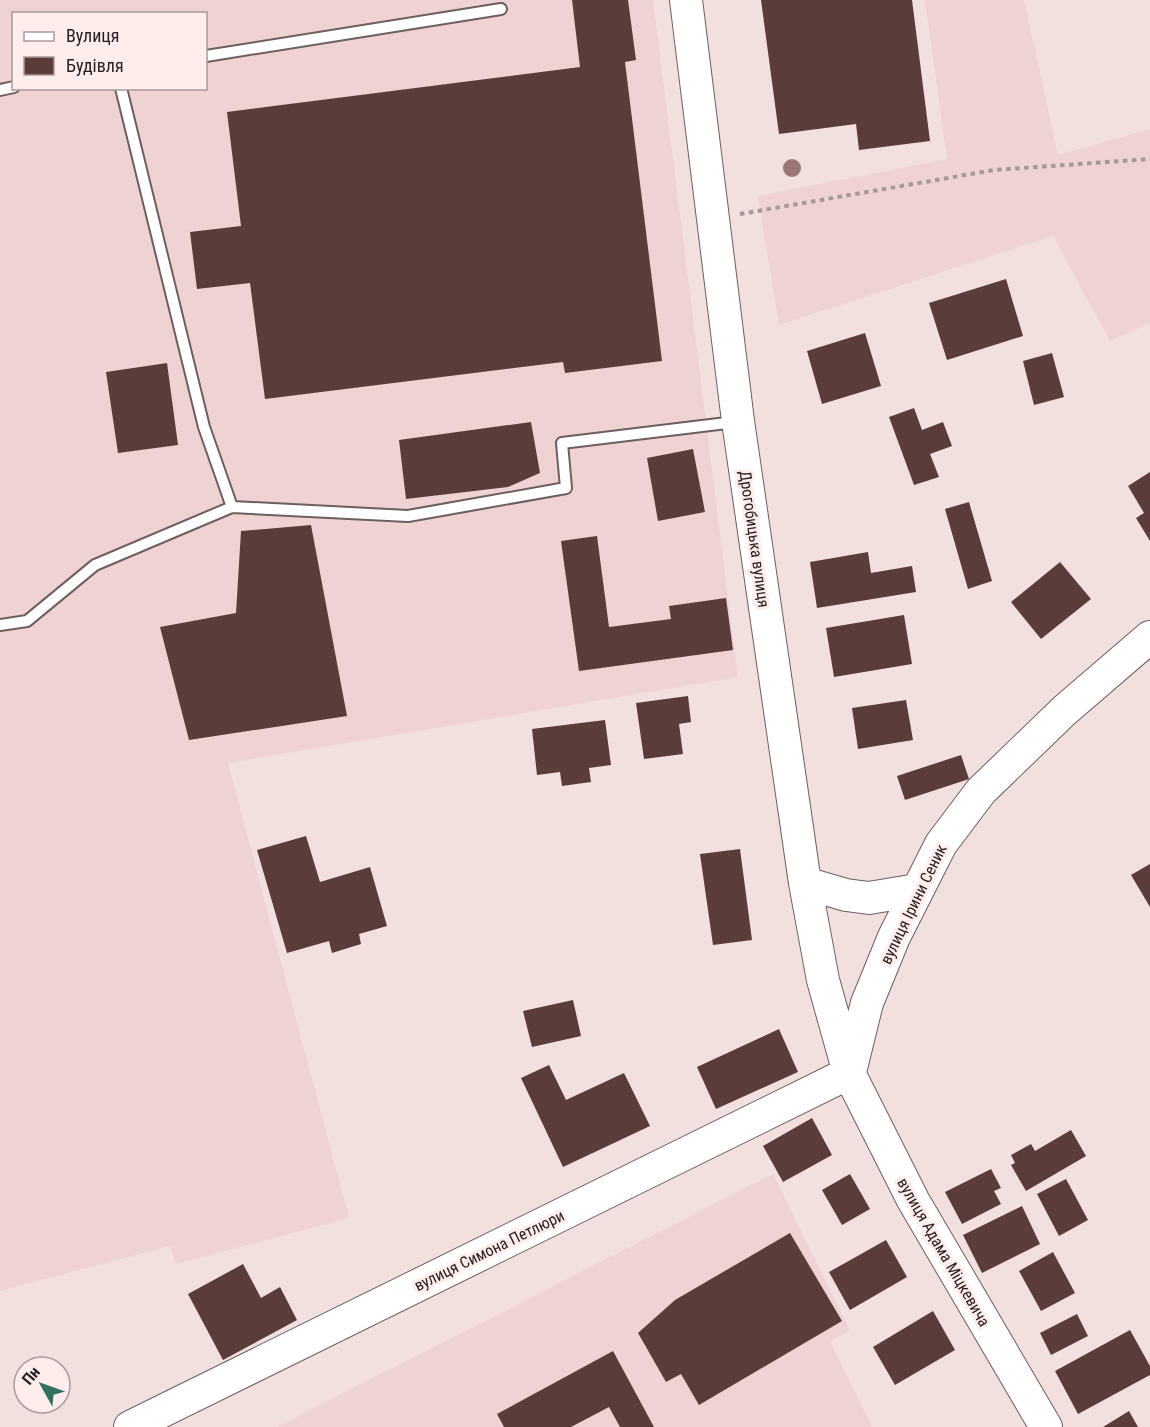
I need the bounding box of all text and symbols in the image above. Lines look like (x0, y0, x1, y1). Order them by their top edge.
legend (12, 12, 207, 90)
text: Вулиця (66, 25, 120, 46)
text: Будівля (66, 55, 124, 76)
street label: Дрогобицька вулиця (735, 469, 774, 609)
street label: вулиця Ірини Сеник (876, 841, 951, 967)
street label: вулиця Адама Міцкевича (893, 1175, 994, 1330)
street label: вулиця Симона Петлюри (411, 1206, 567, 1295)
north arrow (12, 1355, 72, 1415)
text: Пн (18, 1363, 44, 1389)

